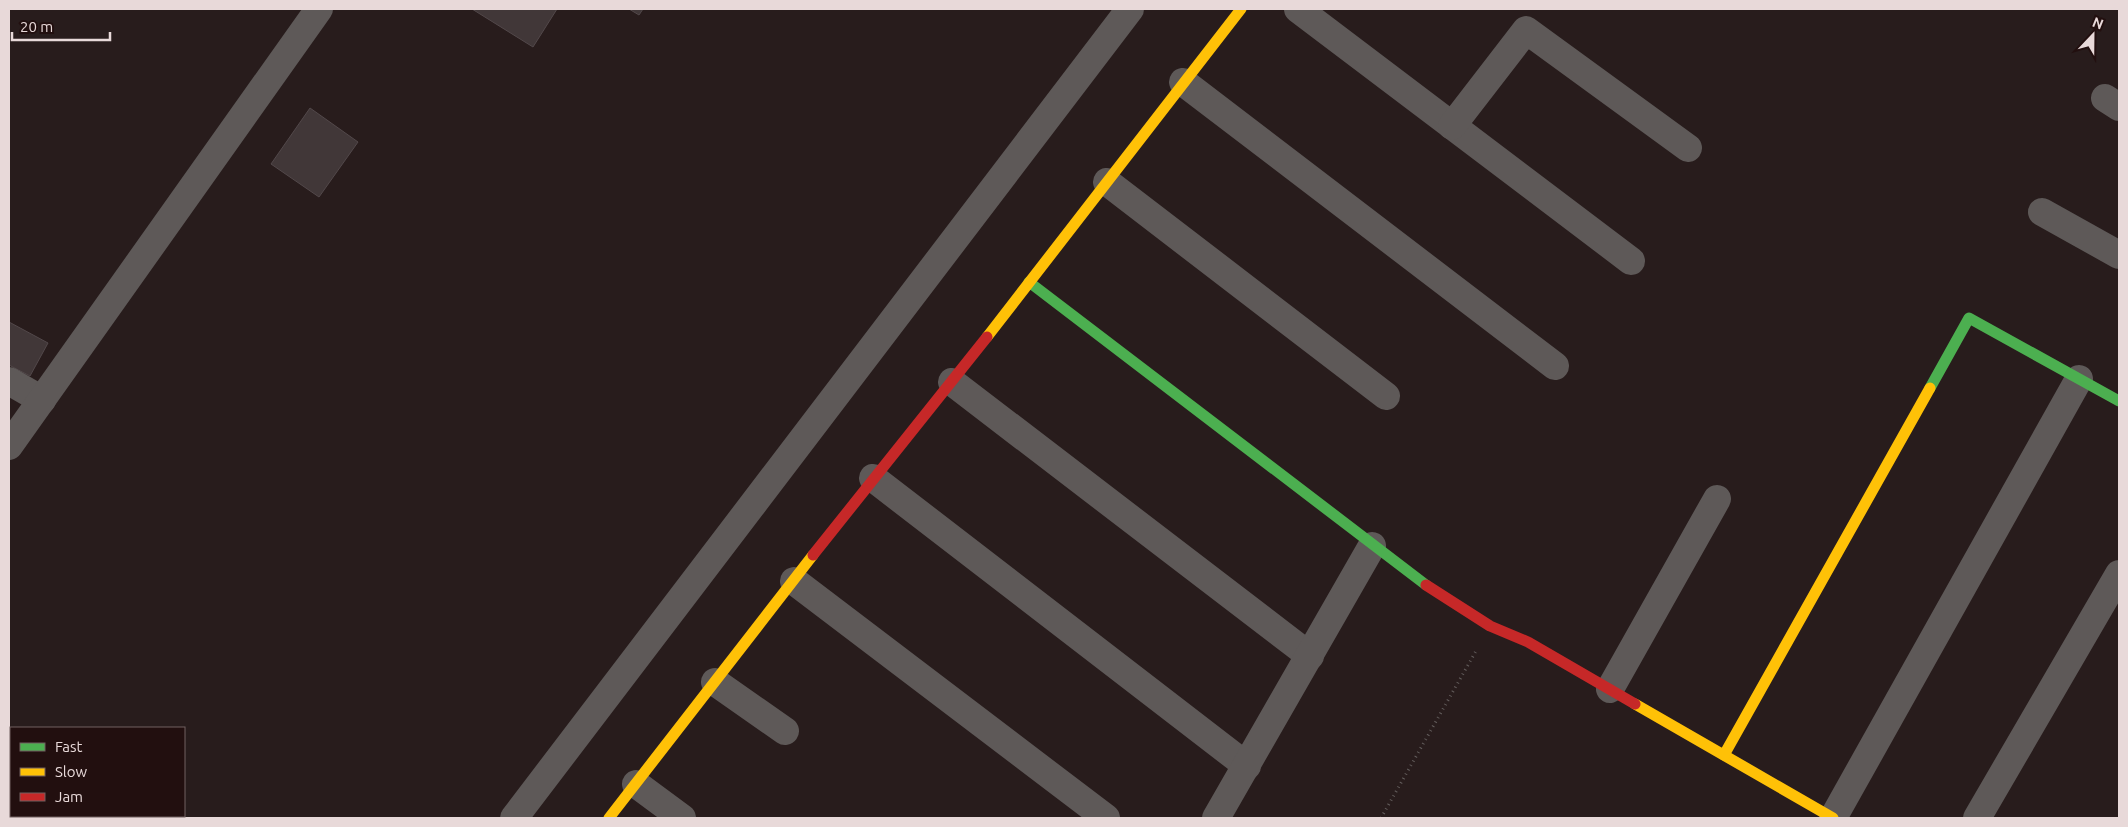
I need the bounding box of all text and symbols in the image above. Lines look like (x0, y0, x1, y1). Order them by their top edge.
scale bar (12, 10, 110, 42)
north arrow (2068, 10, 2118, 60)
text: N (2090, 14, 2106, 32)
text: 20 m (20, 18, 53, 35)
legend (10, 727, 185, 817)
text: Fast (55, 738, 83, 755)
text: Slow (55, 763, 88, 780)
text: Jam (55, 788, 83, 805)

